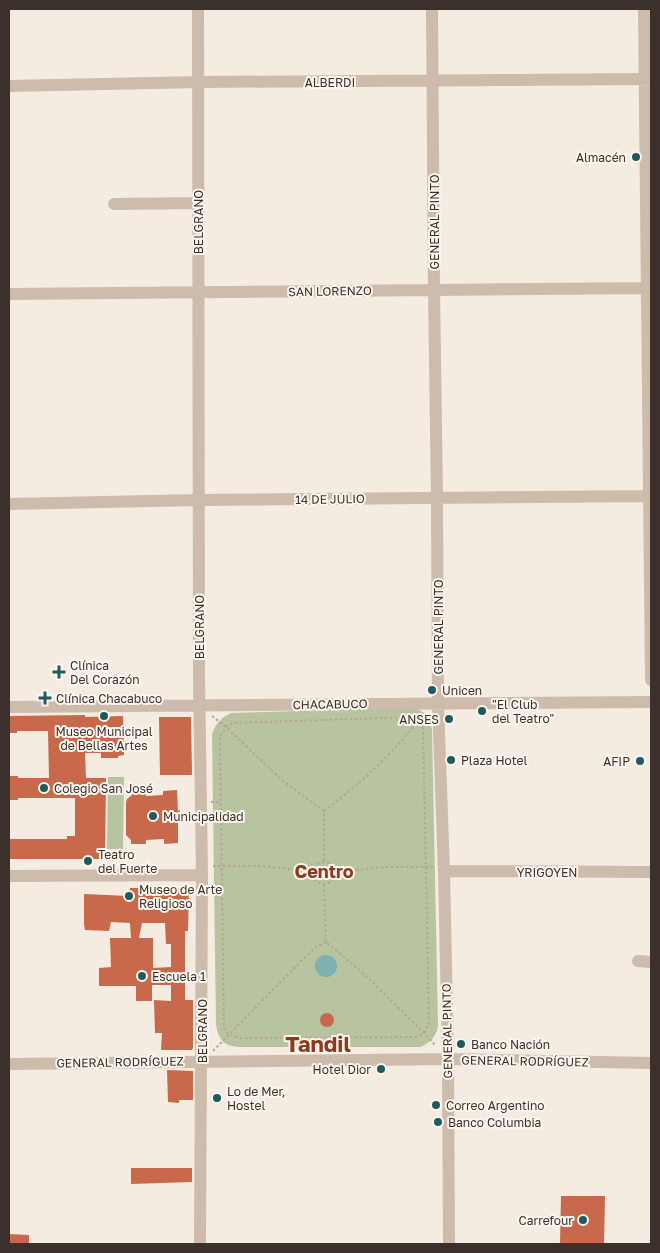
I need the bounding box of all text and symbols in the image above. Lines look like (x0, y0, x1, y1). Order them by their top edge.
street label: ALBERDI (305, 75, 355, 90)
place label: Almacén (576, 150, 626, 165)
marker: Almacén (630, 151, 642, 163)
street label: GENERAL PINTO (427, 174, 442, 270)
street label: BELGRANO (191, 190, 206, 254)
street label: SAN LORENZO (288, 283, 372, 299)
street label: 14 DE JULIO (295, 491, 365, 507)
street label: GENERAL PINTO (431, 579, 446, 675)
street label: BELGRANO (192, 595, 207, 659)
place label: Clínica Del Corazón (70, 658, 140, 687)
marker: Clínica Del Corazón (52, 665, 66, 679)
place label: Unicen (442, 683, 482, 698)
marker: Unicen (426, 684, 438, 696)
marker: Clínica Chacabuco (38, 691, 52, 705)
place label: Clínica Chacabuco (56, 691, 162, 706)
street label: CHACABUCO (292, 696, 368, 712)
place label: "El Club del Teatro" (492, 697, 554, 726)
marker: "El Club del Teatro" (476, 705, 488, 717)
marker: Museo Municipal de Bellas Artes (98, 710, 110, 722)
place label: ANSES (399, 712, 439, 727)
marker: ANSES (443, 713, 455, 725)
place label: Museo Municipal de Bellas Artes (55, 724, 153, 753)
place label: Plaza Hotel (461, 753, 527, 768)
marker: Plaza Hotel (445, 754, 457, 766)
place label: AFIP (603, 754, 630, 769)
marker: AFIP (634, 755, 646, 767)
place label: Colegio San José (54, 781, 153, 796)
marker: Colegio San José (38, 782, 50, 794)
place label: Municipalidad (163, 809, 244, 824)
marker: Municipalidad (147, 810, 159, 822)
place label: Teatro del Fuerte (98, 847, 157, 876)
marker: Teatro del Fuerte (82, 855, 94, 867)
district label: Centro (294, 860, 354, 882)
street label: YRIGOYEN (517, 865, 577, 880)
place label: Museo de Arte Religioso (139, 882, 222, 911)
marker: Museo de Arte Religioso (123, 890, 135, 902)
place label: Escuela 1 (152, 969, 206, 984)
marker: Escuela 1 (136, 970, 148, 982)
street label: GENERAL PINTO (439, 983, 455, 1079)
street label: BELGRANO (195, 999, 210, 1063)
district label: Tandil (285, 1030, 351, 1057)
place label: Banco Nación (471, 1037, 550, 1052)
marker: Banco Nación (455, 1038, 467, 1050)
street label: GENERAL RODRÍGUEZ (461, 1052, 589, 1070)
street label: GENERAL RODRÍGUEZ (56, 1053, 184, 1071)
place label: Hotel Dior (313, 1062, 371, 1077)
marker: Hotel Dior (375, 1063, 387, 1075)
place label: Lo de Mer, Hostel (227, 1084, 285, 1113)
marker: Lo de Mer, Hostel (211, 1092, 223, 1104)
place label: Correo Argentino (446, 1098, 545, 1113)
marker: Correo Argentino (430, 1099, 442, 1111)
place label: Banco Columbia (448, 1115, 541, 1130)
marker: Banco Columbia (432, 1116, 444, 1128)
place label: Carrefour (519, 1213, 573, 1228)
marker: Carrefour (577, 1214, 589, 1226)

